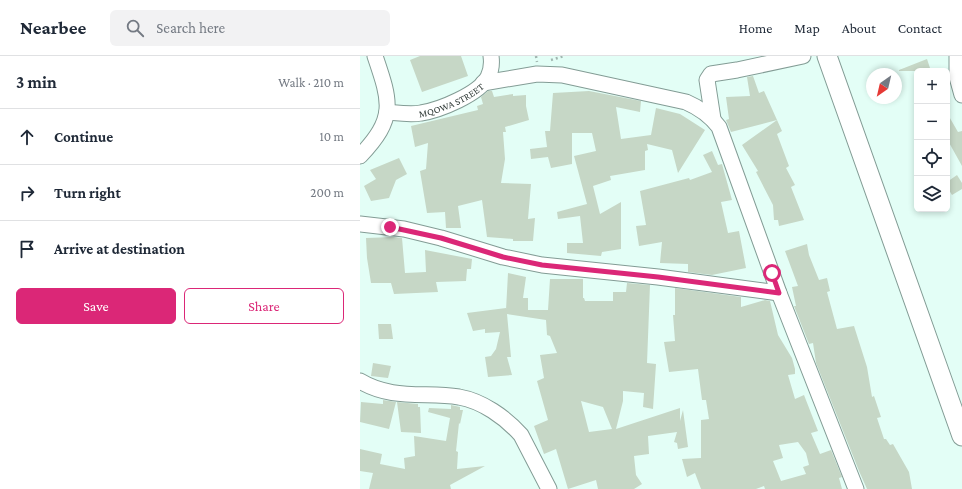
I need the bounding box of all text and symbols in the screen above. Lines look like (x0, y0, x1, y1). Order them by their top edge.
search box (110, 10, 390, 46)
text: Nearbee (20, 17, 86, 38)
icon: search (124, 17, 146, 39)
text: Search here (156, 20, 225, 36)
text: Home (739, 20, 772, 36)
text: Map (794, 20, 820, 36)
text: About (842, 20, 876, 36)
text: Contact (898, 20, 942, 36)
north arrow (866, 68, 902, 104)
map controls (914, 68, 950, 212)
button: + (914, 68, 950, 104)
text: 3 min (16, 73, 57, 92)
text: Walk · 210 m (278, 75, 344, 90)
street label: MQOWA STREET (418, 81, 486, 119)
button: − (914, 104, 950, 140)
icon: ahead (16, 126, 38, 148)
text: Continue (54, 129, 113, 145)
text: 10 m (319, 129, 344, 144)
button: locate (914, 140, 950, 176)
button: layers (914, 176, 950, 212)
icon: right (16, 182, 38, 204)
text: Turn right (54, 185, 121, 201)
text: 200 m (310, 185, 344, 200)
route end (381, 218, 399, 236)
icon: arrive (16, 238, 38, 260)
text: Arrive at destination (54, 241, 185, 257)
route start (763, 264, 781, 282)
button: Save (16, 288, 176, 324)
button: Share (184, 288, 344, 324)

